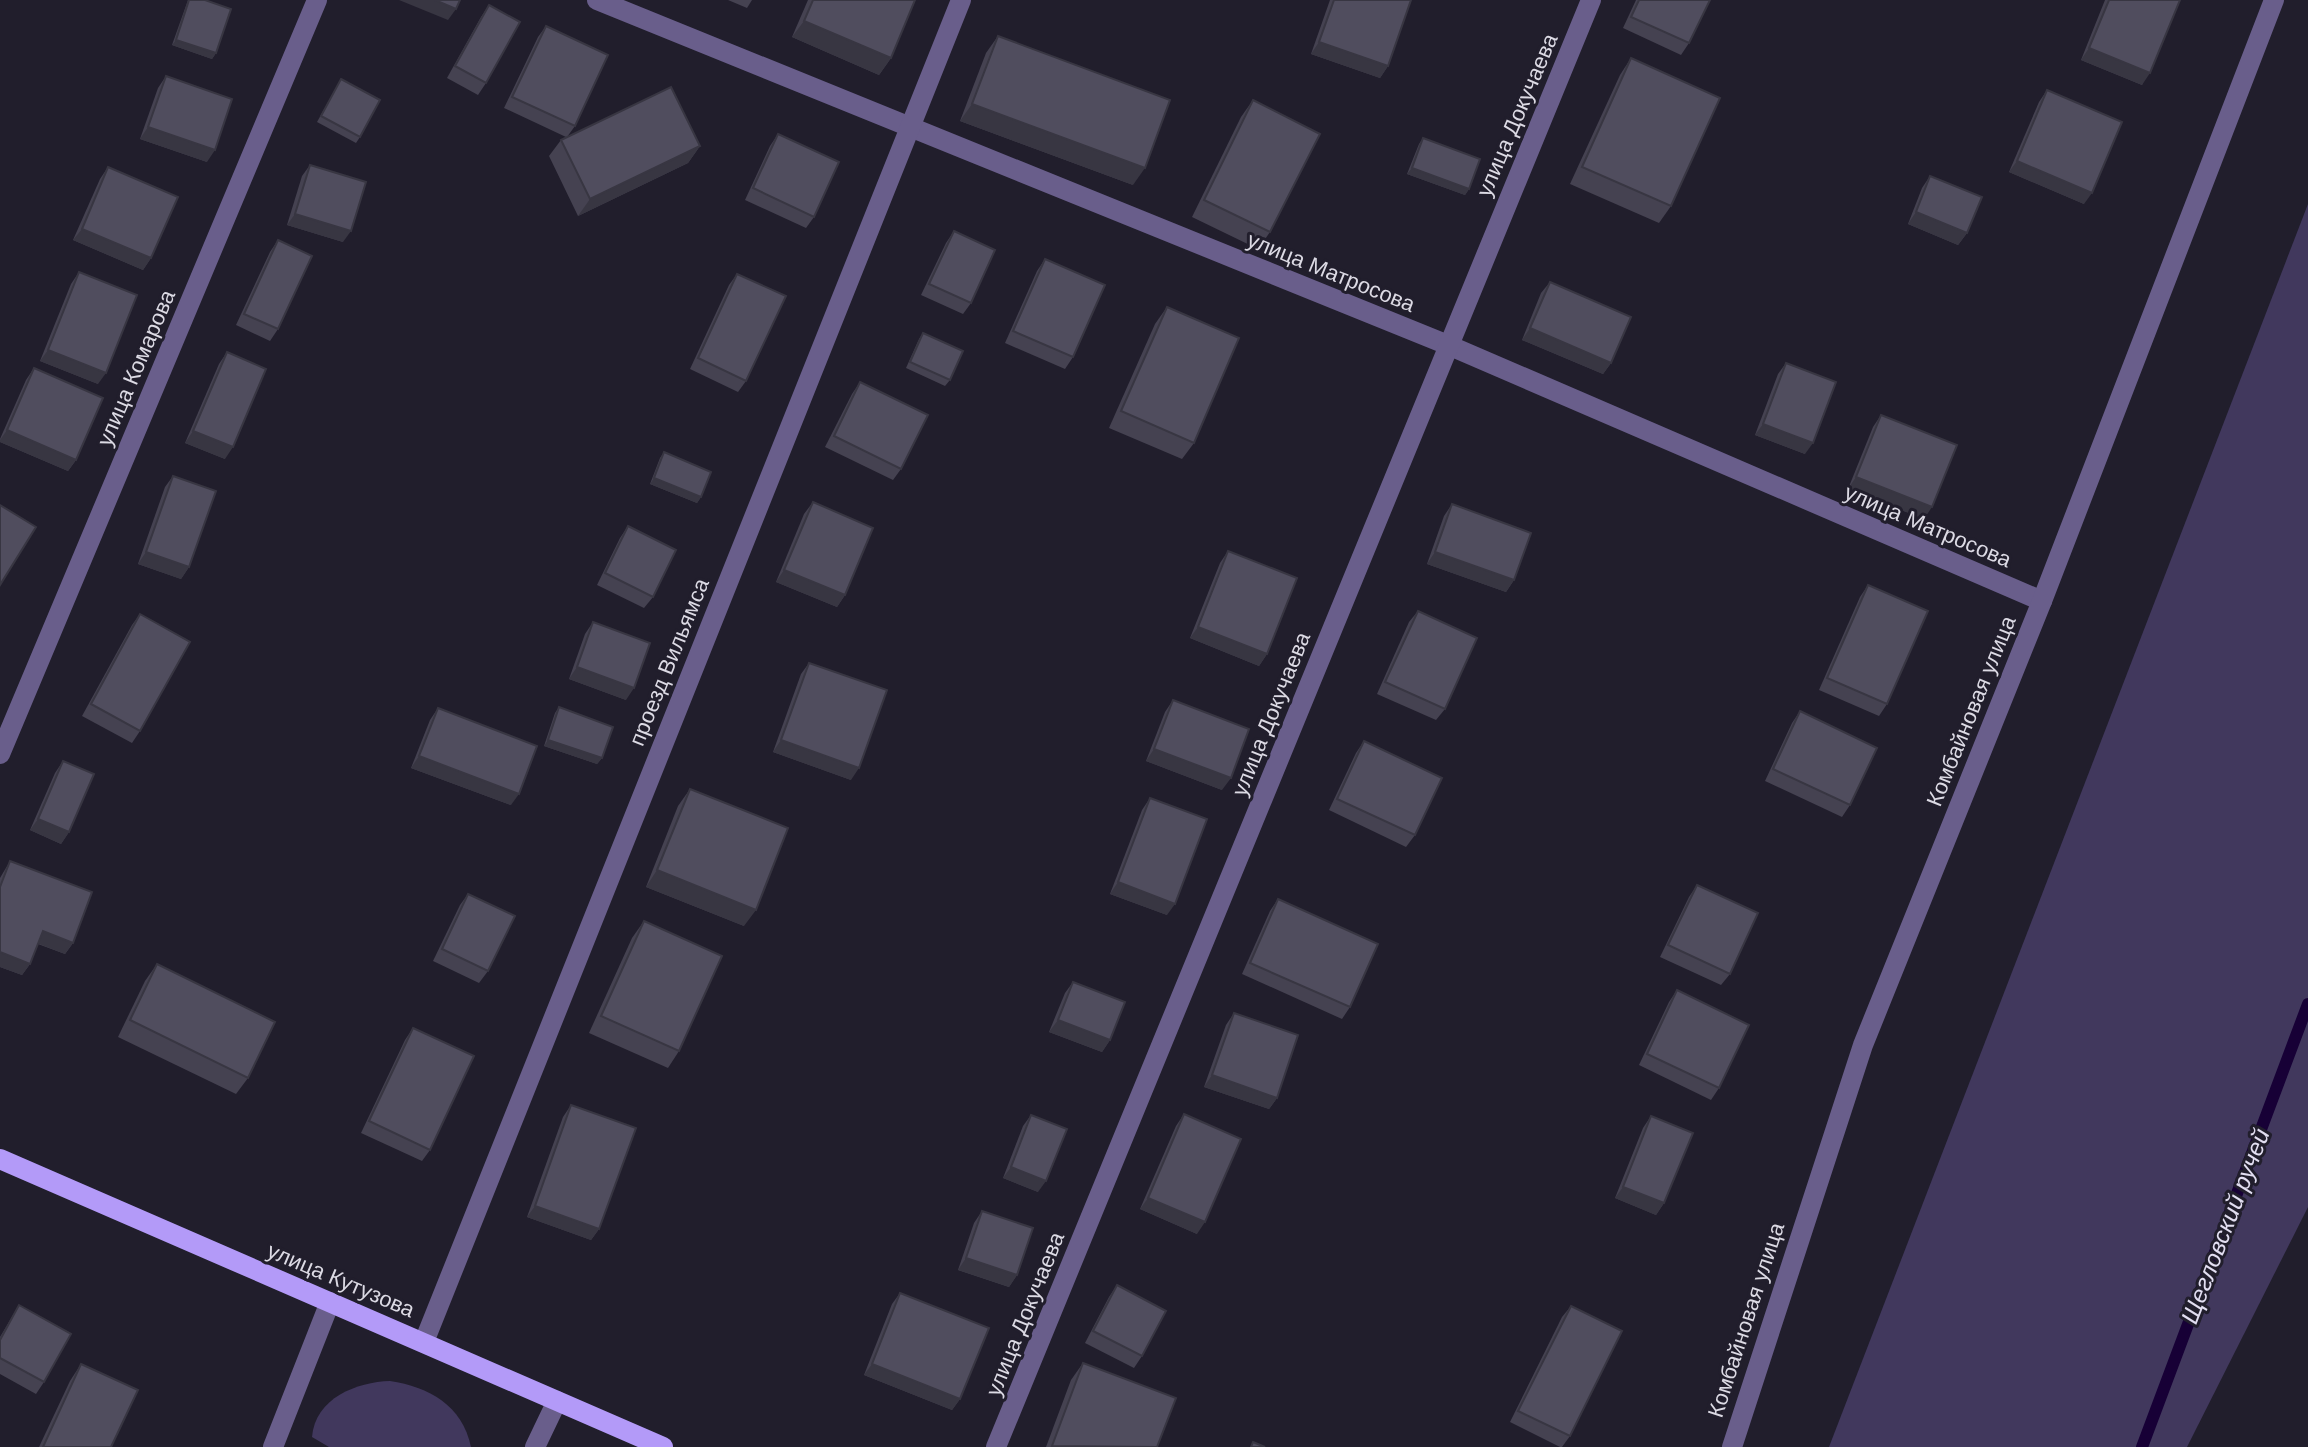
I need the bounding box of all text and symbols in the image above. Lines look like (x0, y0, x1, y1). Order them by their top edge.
street label: улица Докучаева (1471, 29, 1563, 200)
street label: улица Матросова (1244, 227, 1419, 317)
street label: улица Комарова (92, 285, 180, 450)
street label: улица Матросова (1841, 480, 2016, 573)
street label: проезд Вильямса (624, 574, 714, 749)
street label: Комбайновая улица (1921, 611, 2021, 810)
street label: улица Докучаева (1227, 628, 1316, 800)
water label: Щегловский ручей (2175, 1125, 2275, 1327)
street label: Комбайновая улица (1703, 1219, 1790, 1420)
street label: улица Докучаева (981, 1228, 1070, 1400)
street label: улица Кутузова (264, 1238, 419, 1323)

